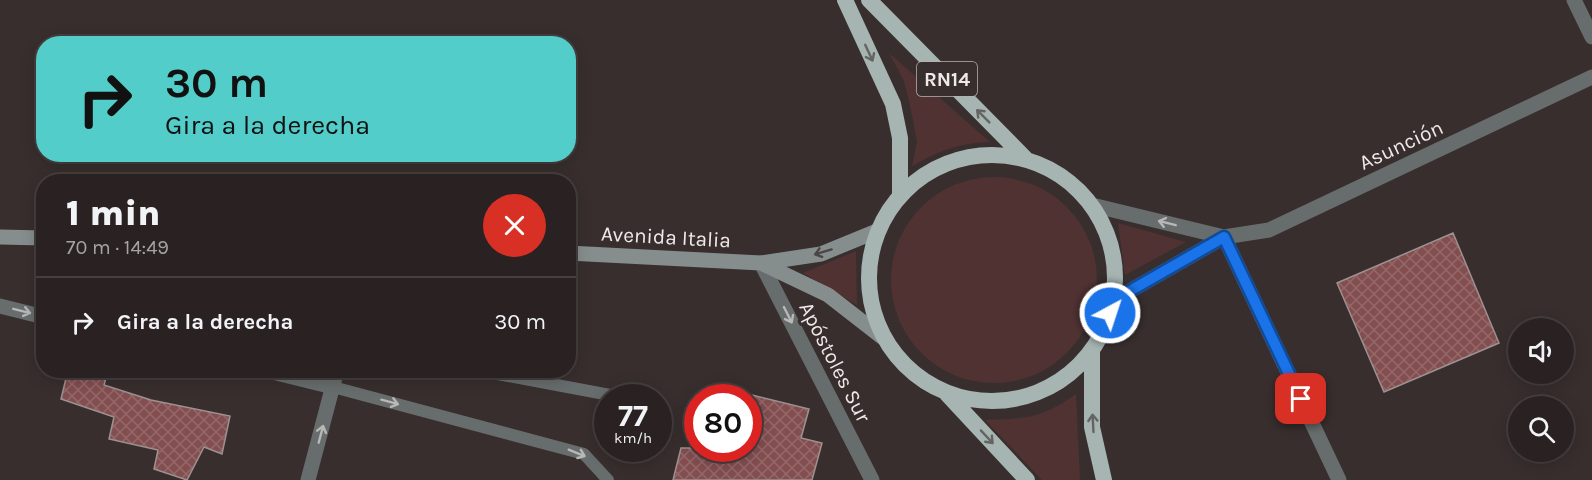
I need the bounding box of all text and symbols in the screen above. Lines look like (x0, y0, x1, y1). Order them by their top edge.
one-way arrow (864, 44, 876, 62)
text: 30 m (165, 58, 268, 108)
icon: right (66, 60, 144, 138)
road number: RN14 (917, 62, 977, 96)
text: Gira a la derecha (165, 109, 370, 141)
one-way arrow (976, 109, 991, 124)
street label: Asunción (1355, 115, 1447, 175)
text: 1 min (66, 192, 160, 234)
button: close (483, 194, 546, 257)
one-way arrow (1158, 217, 1177, 229)
street label: Avenida Italia (601, 222, 731, 252)
text: 70 m · 14:49 (66, 236, 169, 259)
one-way arrow (814, 247, 833, 258)
position arrow (1078, 281, 1142, 345)
street label: Apóstoles Sur (794, 298, 876, 427)
one-way arrow (782, 305, 794, 323)
one-way arrow (12, 306, 31, 318)
icon: right (66, 306, 99, 339)
text: Gira a la derecha (117, 309, 293, 335)
text: 30 m (494, 309, 546, 335)
map controls (1508, 318, 1574, 462)
button: sound (1508, 318, 1574, 384)
pin (1275, 373, 1326, 424)
icon: arrive (1284, 382, 1317, 415)
speed limit sign: 80 (684, 384, 762, 462)
button: search (1508, 396, 1574, 462)
one-way arrow (380, 397, 399, 409)
text: 77 (618, 398, 648, 434)
one-way arrow (1087, 413, 1098, 433)
one-way arrow (315, 425, 327, 444)
text: km/h (614, 429, 652, 447)
one-way arrow (980, 429, 994, 444)
one-way arrow (568, 448, 586, 459)

